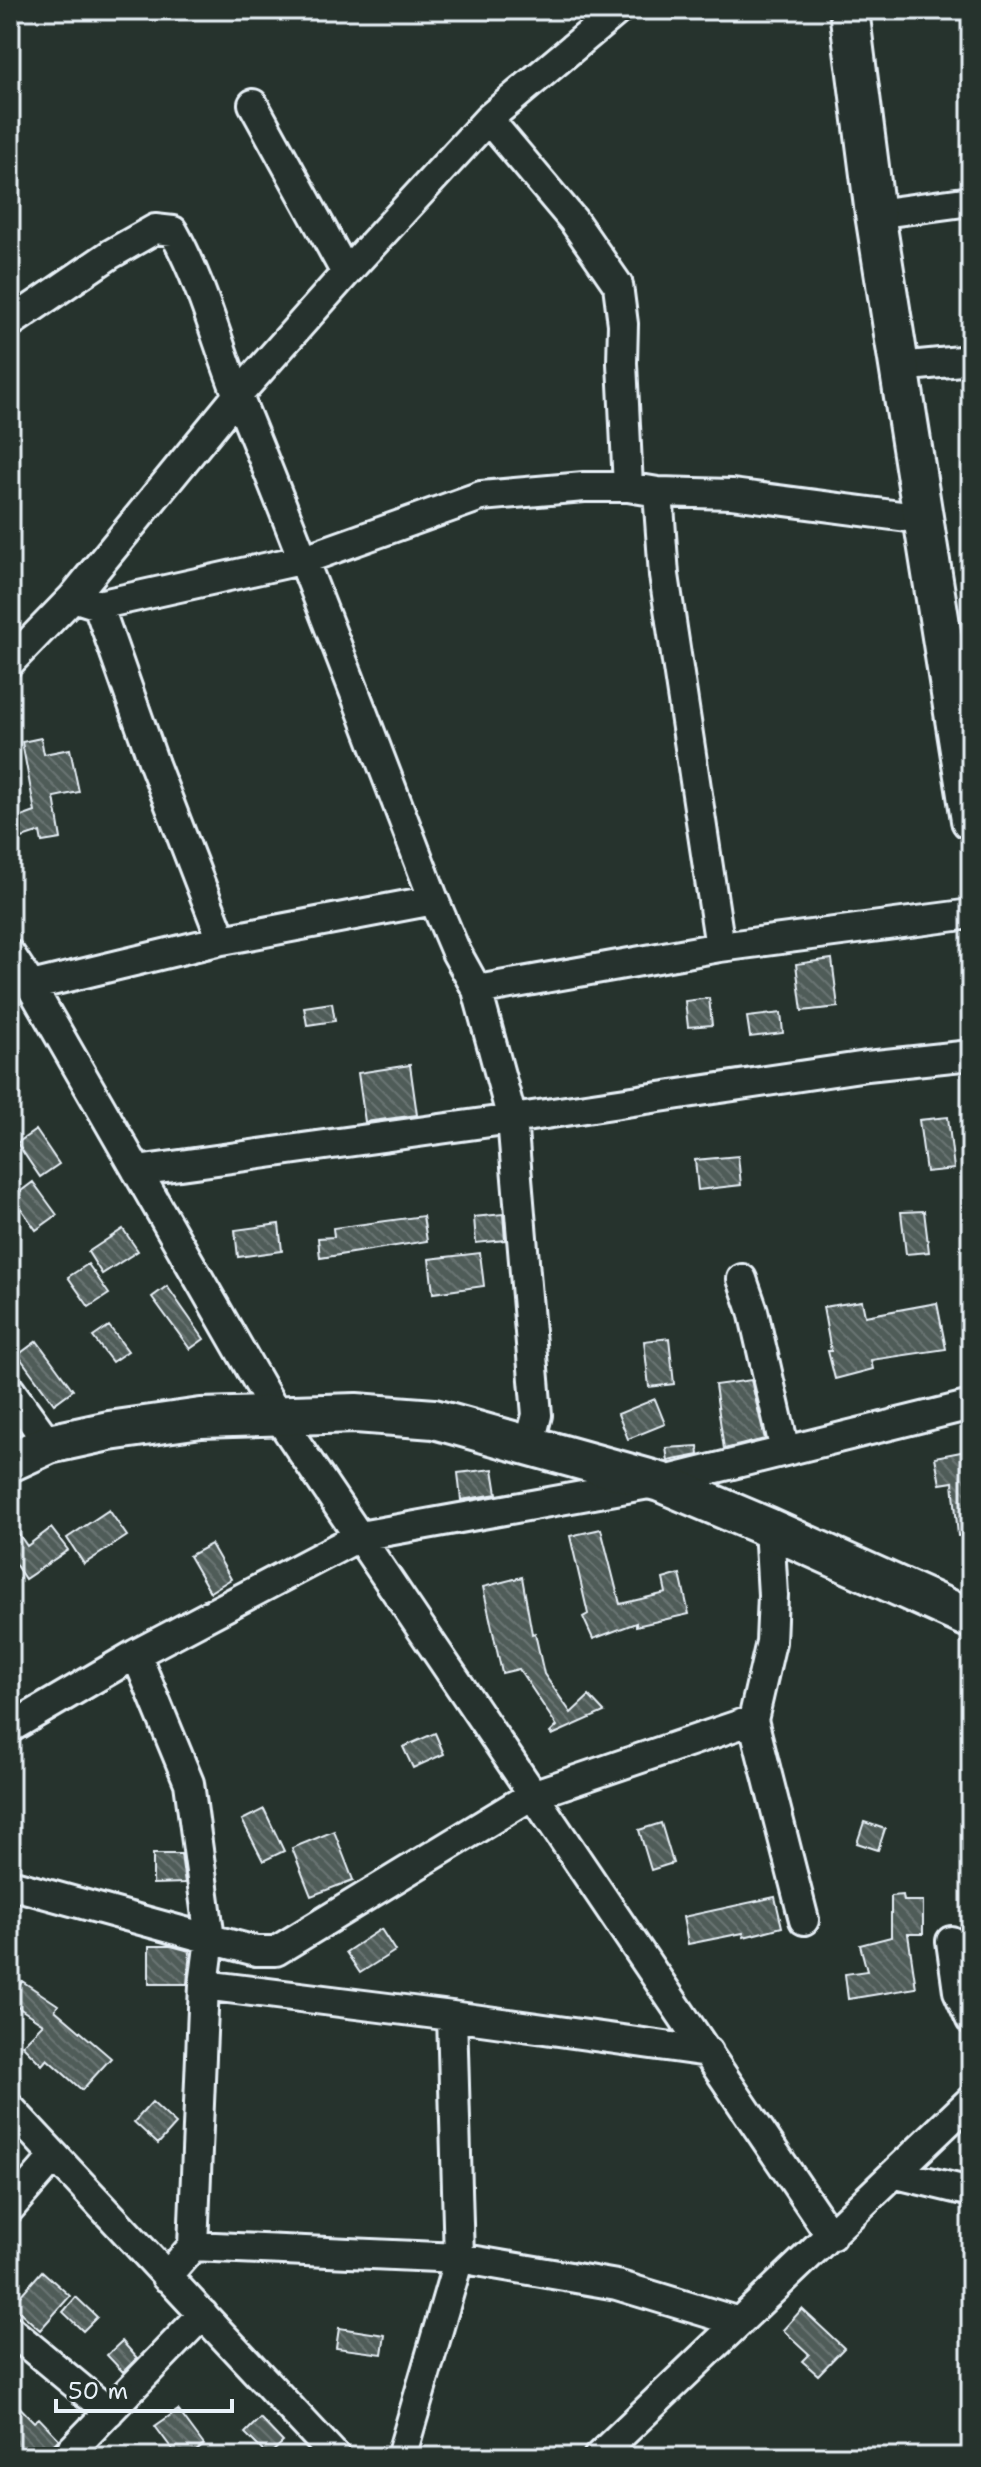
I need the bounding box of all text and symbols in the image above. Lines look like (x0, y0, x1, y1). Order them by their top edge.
scale bar (56, 2363, 232, 2413)
text: 50 m (68, 2375, 128, 2407)

